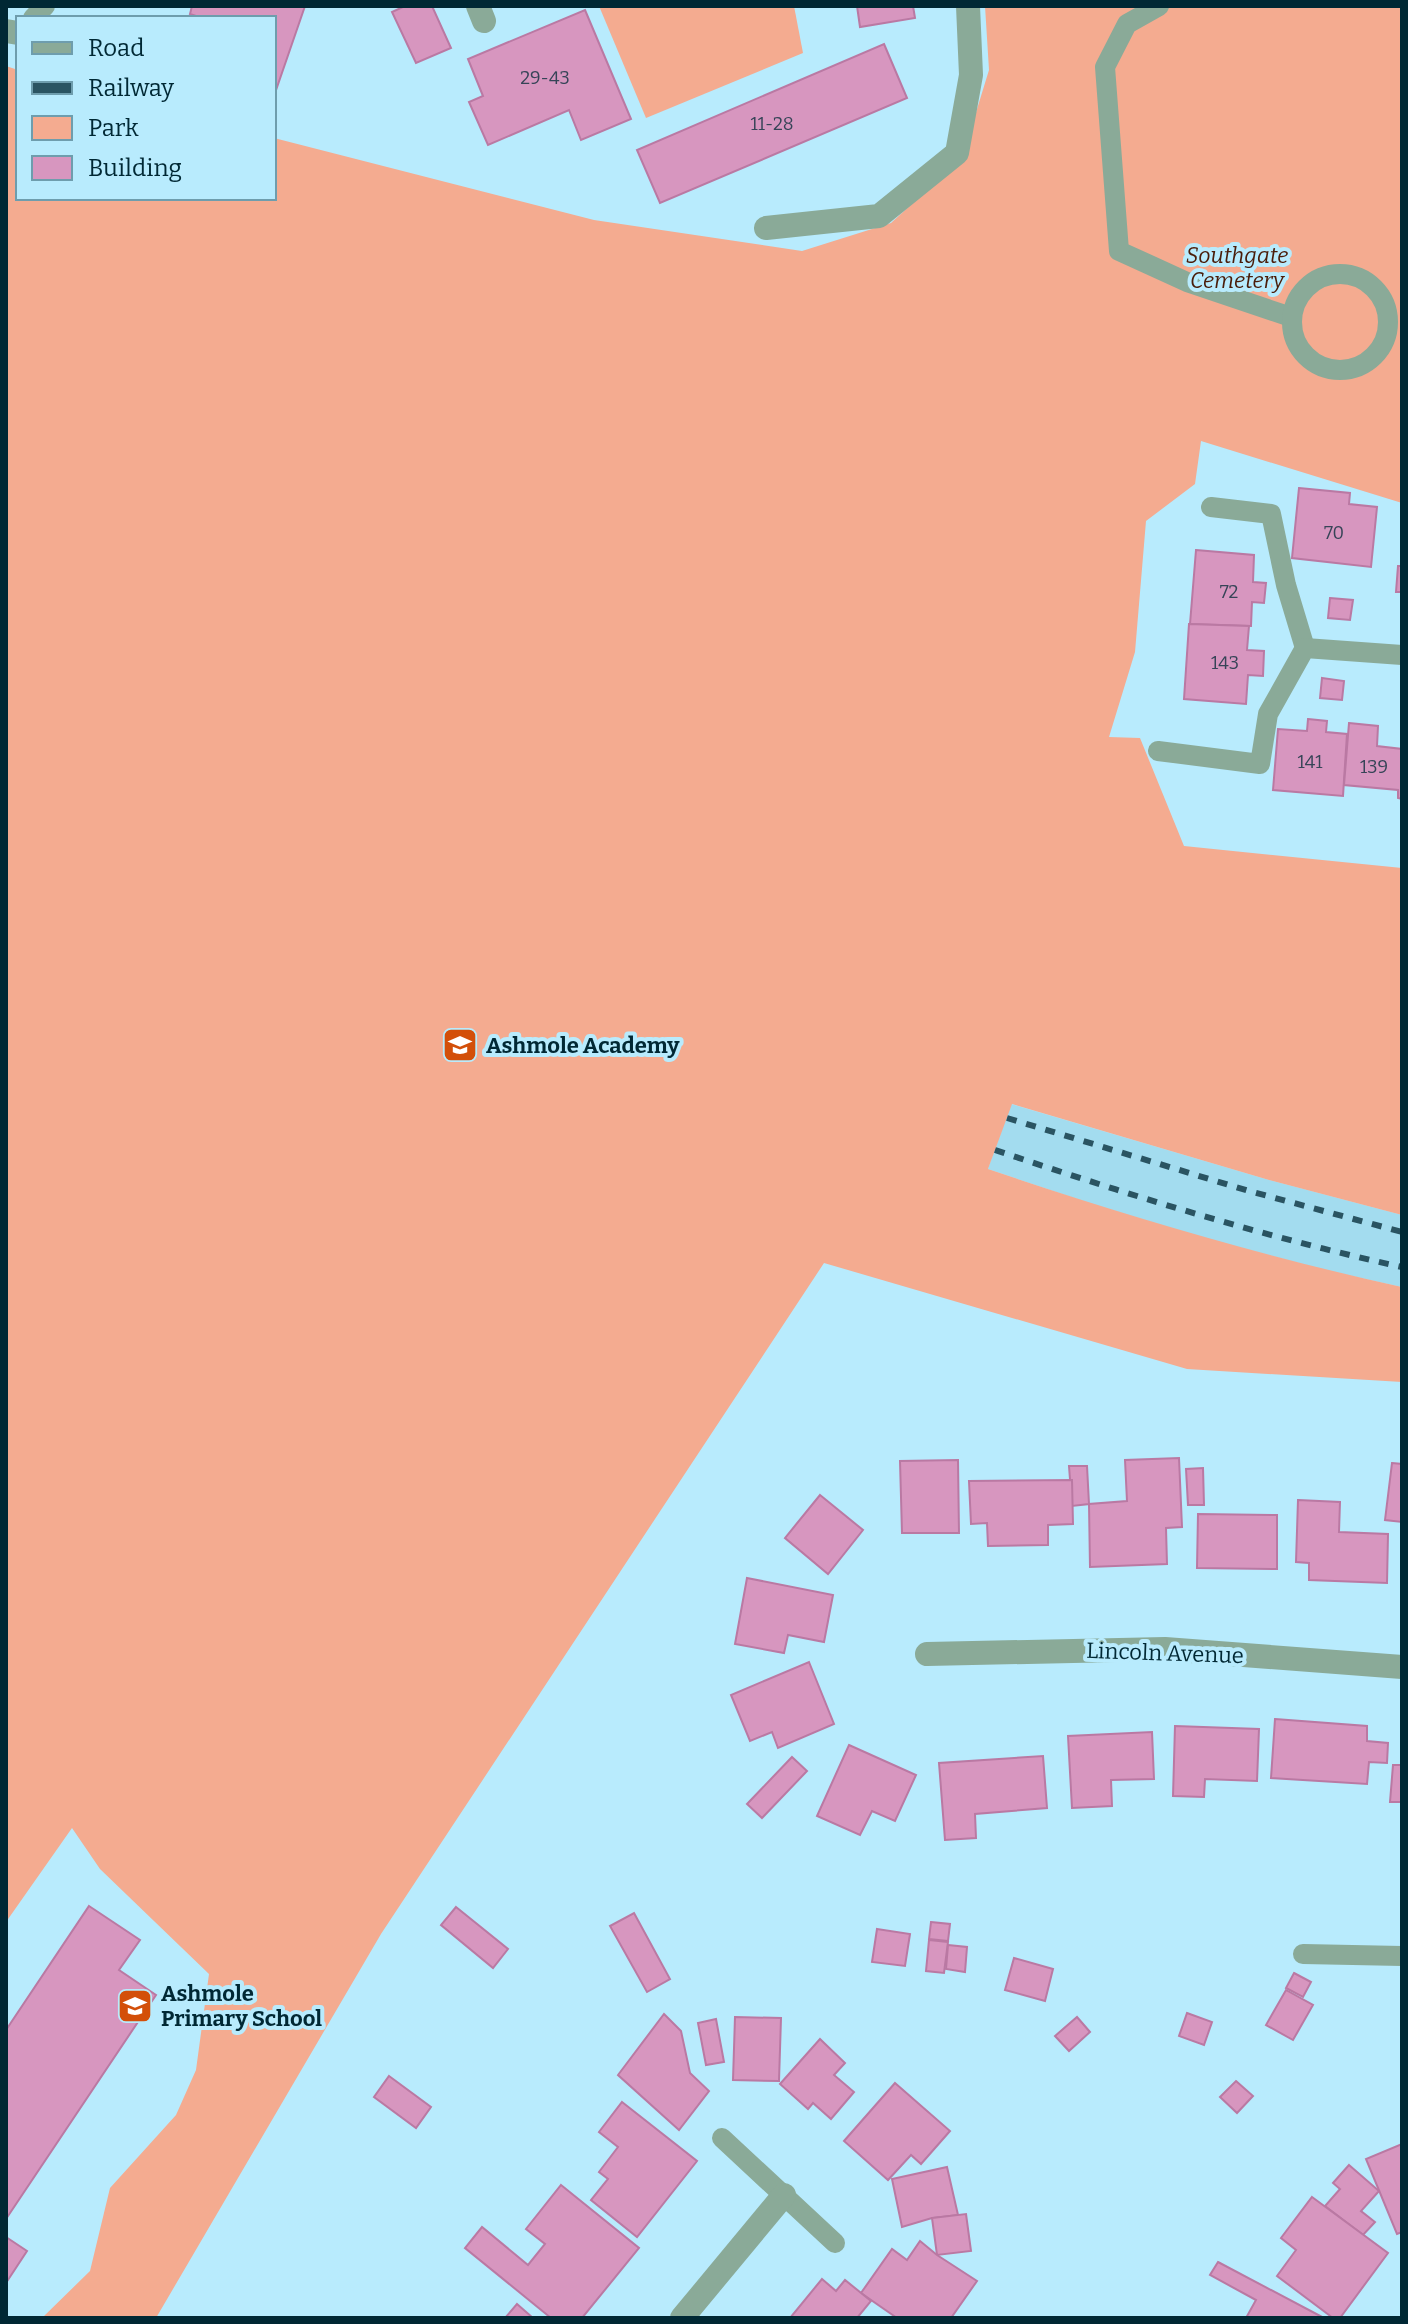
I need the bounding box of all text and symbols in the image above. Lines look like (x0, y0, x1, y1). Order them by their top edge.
legend (16, 16, 276, 200)
text: Road (88, 34, 144, 62)
house number: 29-43 (520, 67, 570, 89)
text: Railway (88, 74, 174, 102)
house number: 11-28 (750, 113, 794, 135)
text: Park (88, 114, 139, 142)
text: Building (88, 154, 182, 182)
park label: Southgate Cemetery (1186, 242, 1288, 294)
house number: 70 (1324, 522, 1344, 544)
house number: 72 (1220, 581, 1238, 603)
house number: 143 (1211, 652, 1239, 674)
house number: 141 (1297, 751, 1323, 773)
house number: 139 (1360, 756, 1388, 778)
school or university icon: Ashmole Academy (441, 1026, 479, 1064)
place label: Ashmole Academy (486, 1032, 680, 1059)
street label: Lincoln Avenue (1086, 1637, 1244, 1669)
place label: Ashmole Primary School (161, 1980, 322, 2032)
school or university icon: Ashmole Primary School (116, 1987, 154, 2025)

